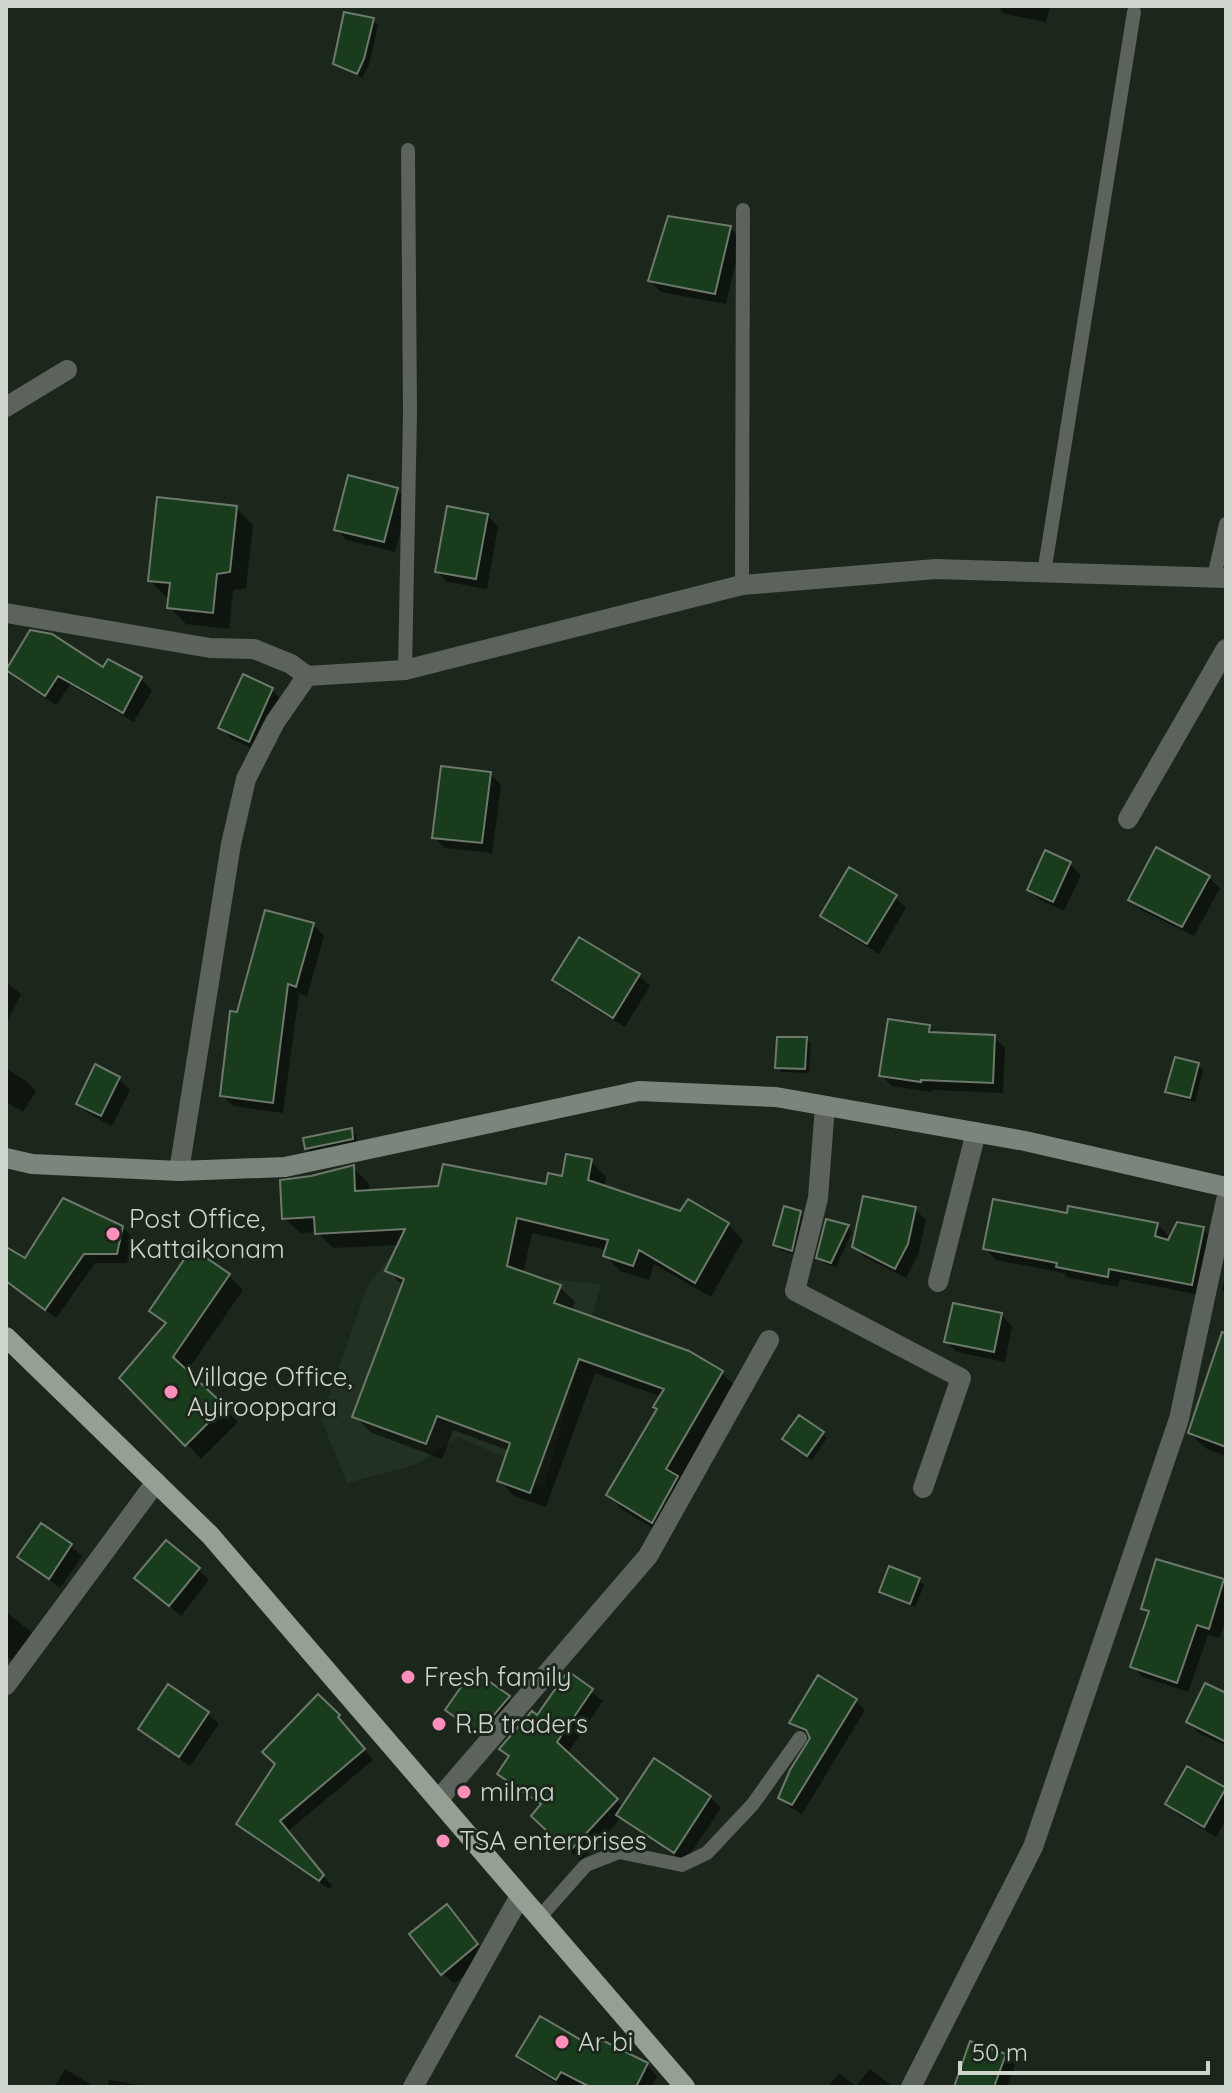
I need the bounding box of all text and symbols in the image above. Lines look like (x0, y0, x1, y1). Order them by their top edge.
place label: Post Office, Kattaikonam (129, 1202, 285, 1265)
marker: Post Office, Kattaikonam (104, 1225, 122, 1243)
place label: Village Office, Ayirooppara (187, 1360, 352, 1423)
marker: Village Office, Ayirooppara (162, 1383, 180, 1401)
place label: Fresh family (424, 1660, 571, 1693)
marker: Fresh family (399, 1668, 417, 1686)
place label: R.B traders (455, 1707, 588, 1740)
marker: R.B traders (430, 1715, 448, 1733)
place label: milma (480, 1775, 555, 1808)
marker: milma (455, 1783, 473, 1801)
place label: TSA enterprises (459, 1824, 647, 1857)
marker: TSA enterprises (434, 1832, 452, 1850)
place label: Ar bi (578, 2025, 633, 2058)
scale bar (960, 2025, 1208, 2075)
marker: Ar bi (553, 2033, 571, 2051)
text: 50 m (972, 2037, 1028, 2067)

